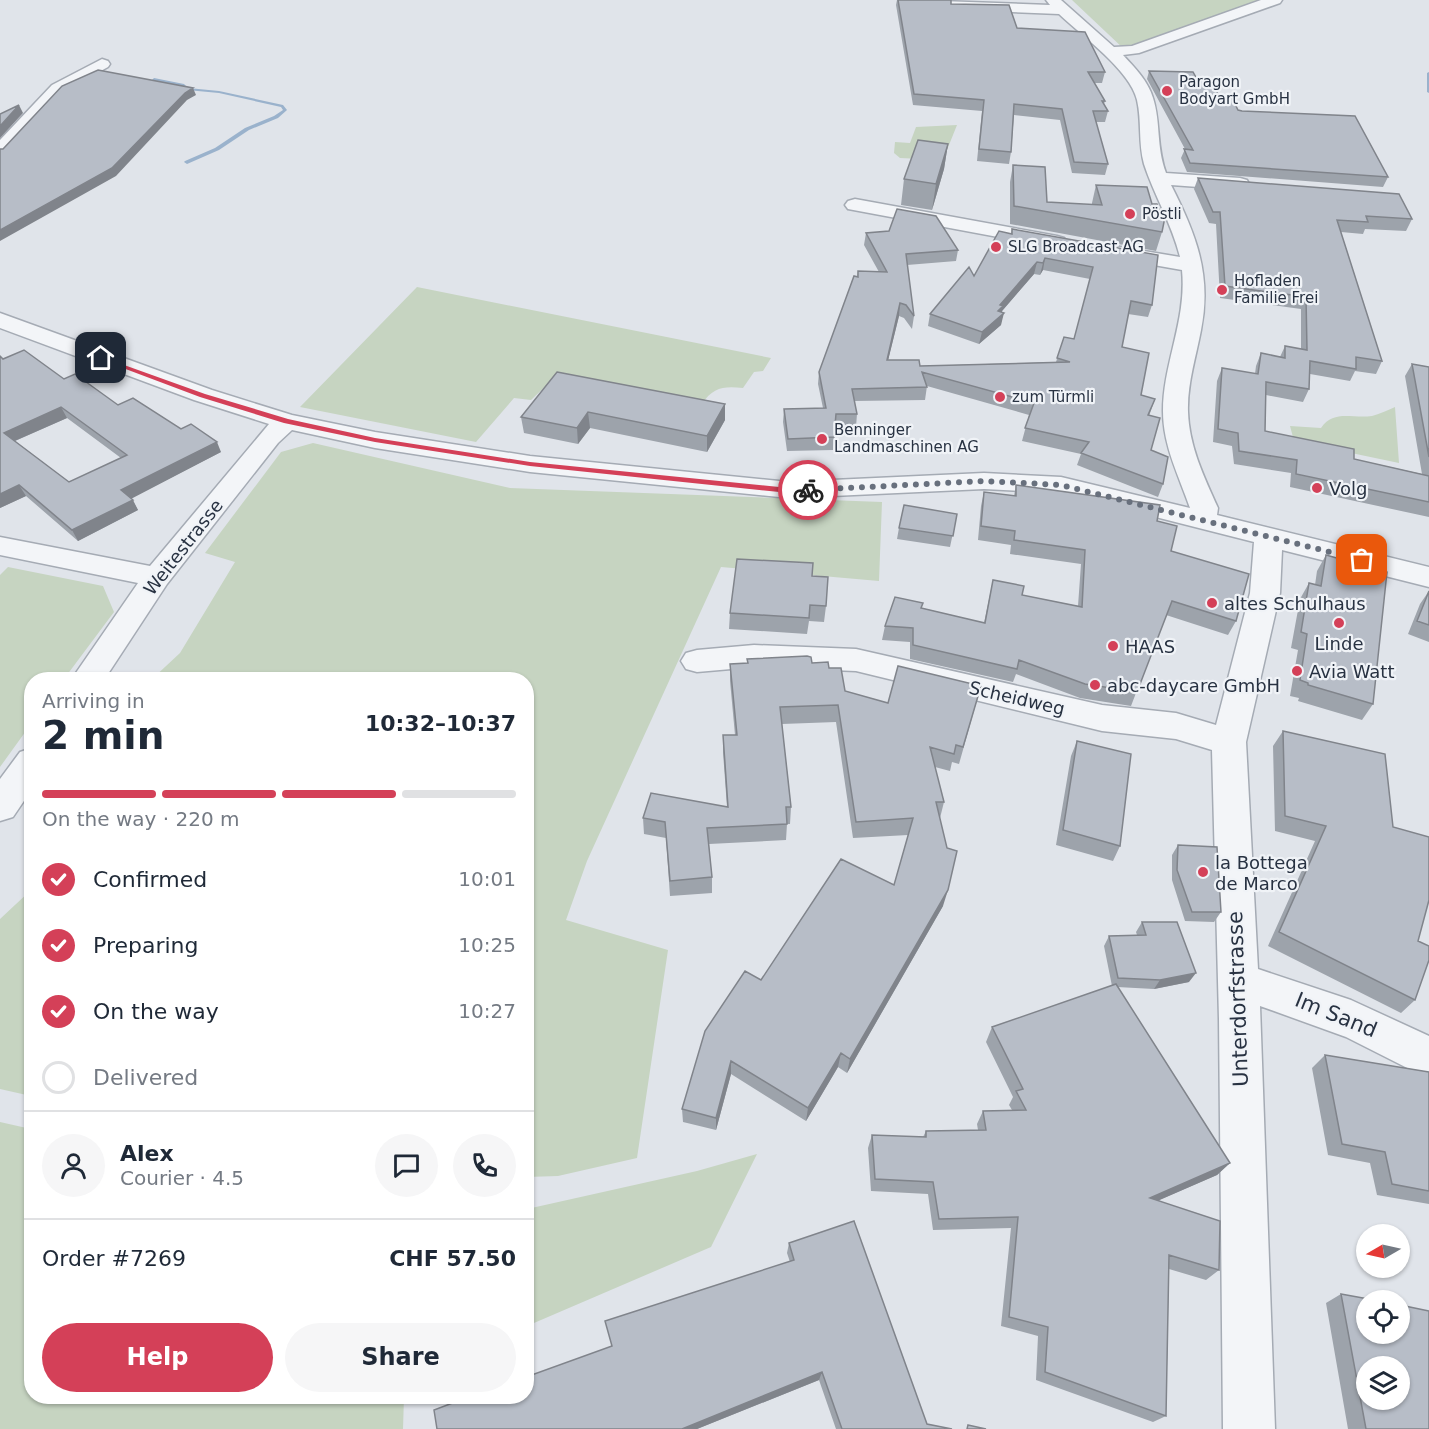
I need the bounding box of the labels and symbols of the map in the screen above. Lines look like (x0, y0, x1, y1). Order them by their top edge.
place label: Paragon Bodyart GmbH (1179, 73, 1290, 108)
marker: Paragon Bodyart GmbH (1160, 84, 1174, 98)
place label: Pöstli (1142, 205, 1182, 223)
marker: Pöstli (1123, 207, 1137, 221)
place label: SLG Broadcast AG (1008, 238, 1144, 256)
marker: SLG Broadcast AG (989, 240, 1003, 254)
place label: Hofladen Familie Frei (1234, 272, 1318, 307)
marker: Hofladen Familie Frei (1215, 283, 1229, 297)
pin (75, 332, 126, 383)
place label: zum Türmli (1012, 388, 1094, 406)
marker: zum Türmli (993, 390, 1007, 404)
place label: Benninger Landmaschinen AG (834, 421, 979, 456)
marker: Benninger Landmaschinen AG (815, 432, 829, 446)
courier (778, 460, 838, 520)
place label: Volg (1329, 478, 1367, 499)
marker: Volg (1310, 481, 1324, 495)
street label: Weitestrasse (139, 495, 227, 599)
pin (1336, 534, 1387, 585)
place label: altes Schulhaus (1224, 593, 1366, 614)
marker: altes Schulhaus (1205, 596, 1219, 610)
marker: Linde (1332, 616, 1346, 630)
place label: Linde (1315, 633, 1363, 654)
place label: HAAS (1125, 636, 1175, 657)
marker: HAAS (1106, 639, 1120, 653)
place label: Avia Watt (1309, 661, 1394, 682)
marker: Avia Watt (1290, 664, 1304, 678)
place label: abc-daycare GmbH (1107, 675, 1280, 696)
street label: Scheidweg (967, 677, 1067, 719)
marker: abc-daycare GmbH (1088, 678, 1102, 692)
place label: la Bottega de Marco (1215, 852, 1308, 894)
marker: la Bottega de Marco (1196, 865, 1210, 879)
street label: Unterdorfstrasse (1223, 911, 1253, 1087)
street label: Im Sand (1292, 988, 1380, 1042)
north arrow (1356, 1224, 1410, 1278)

